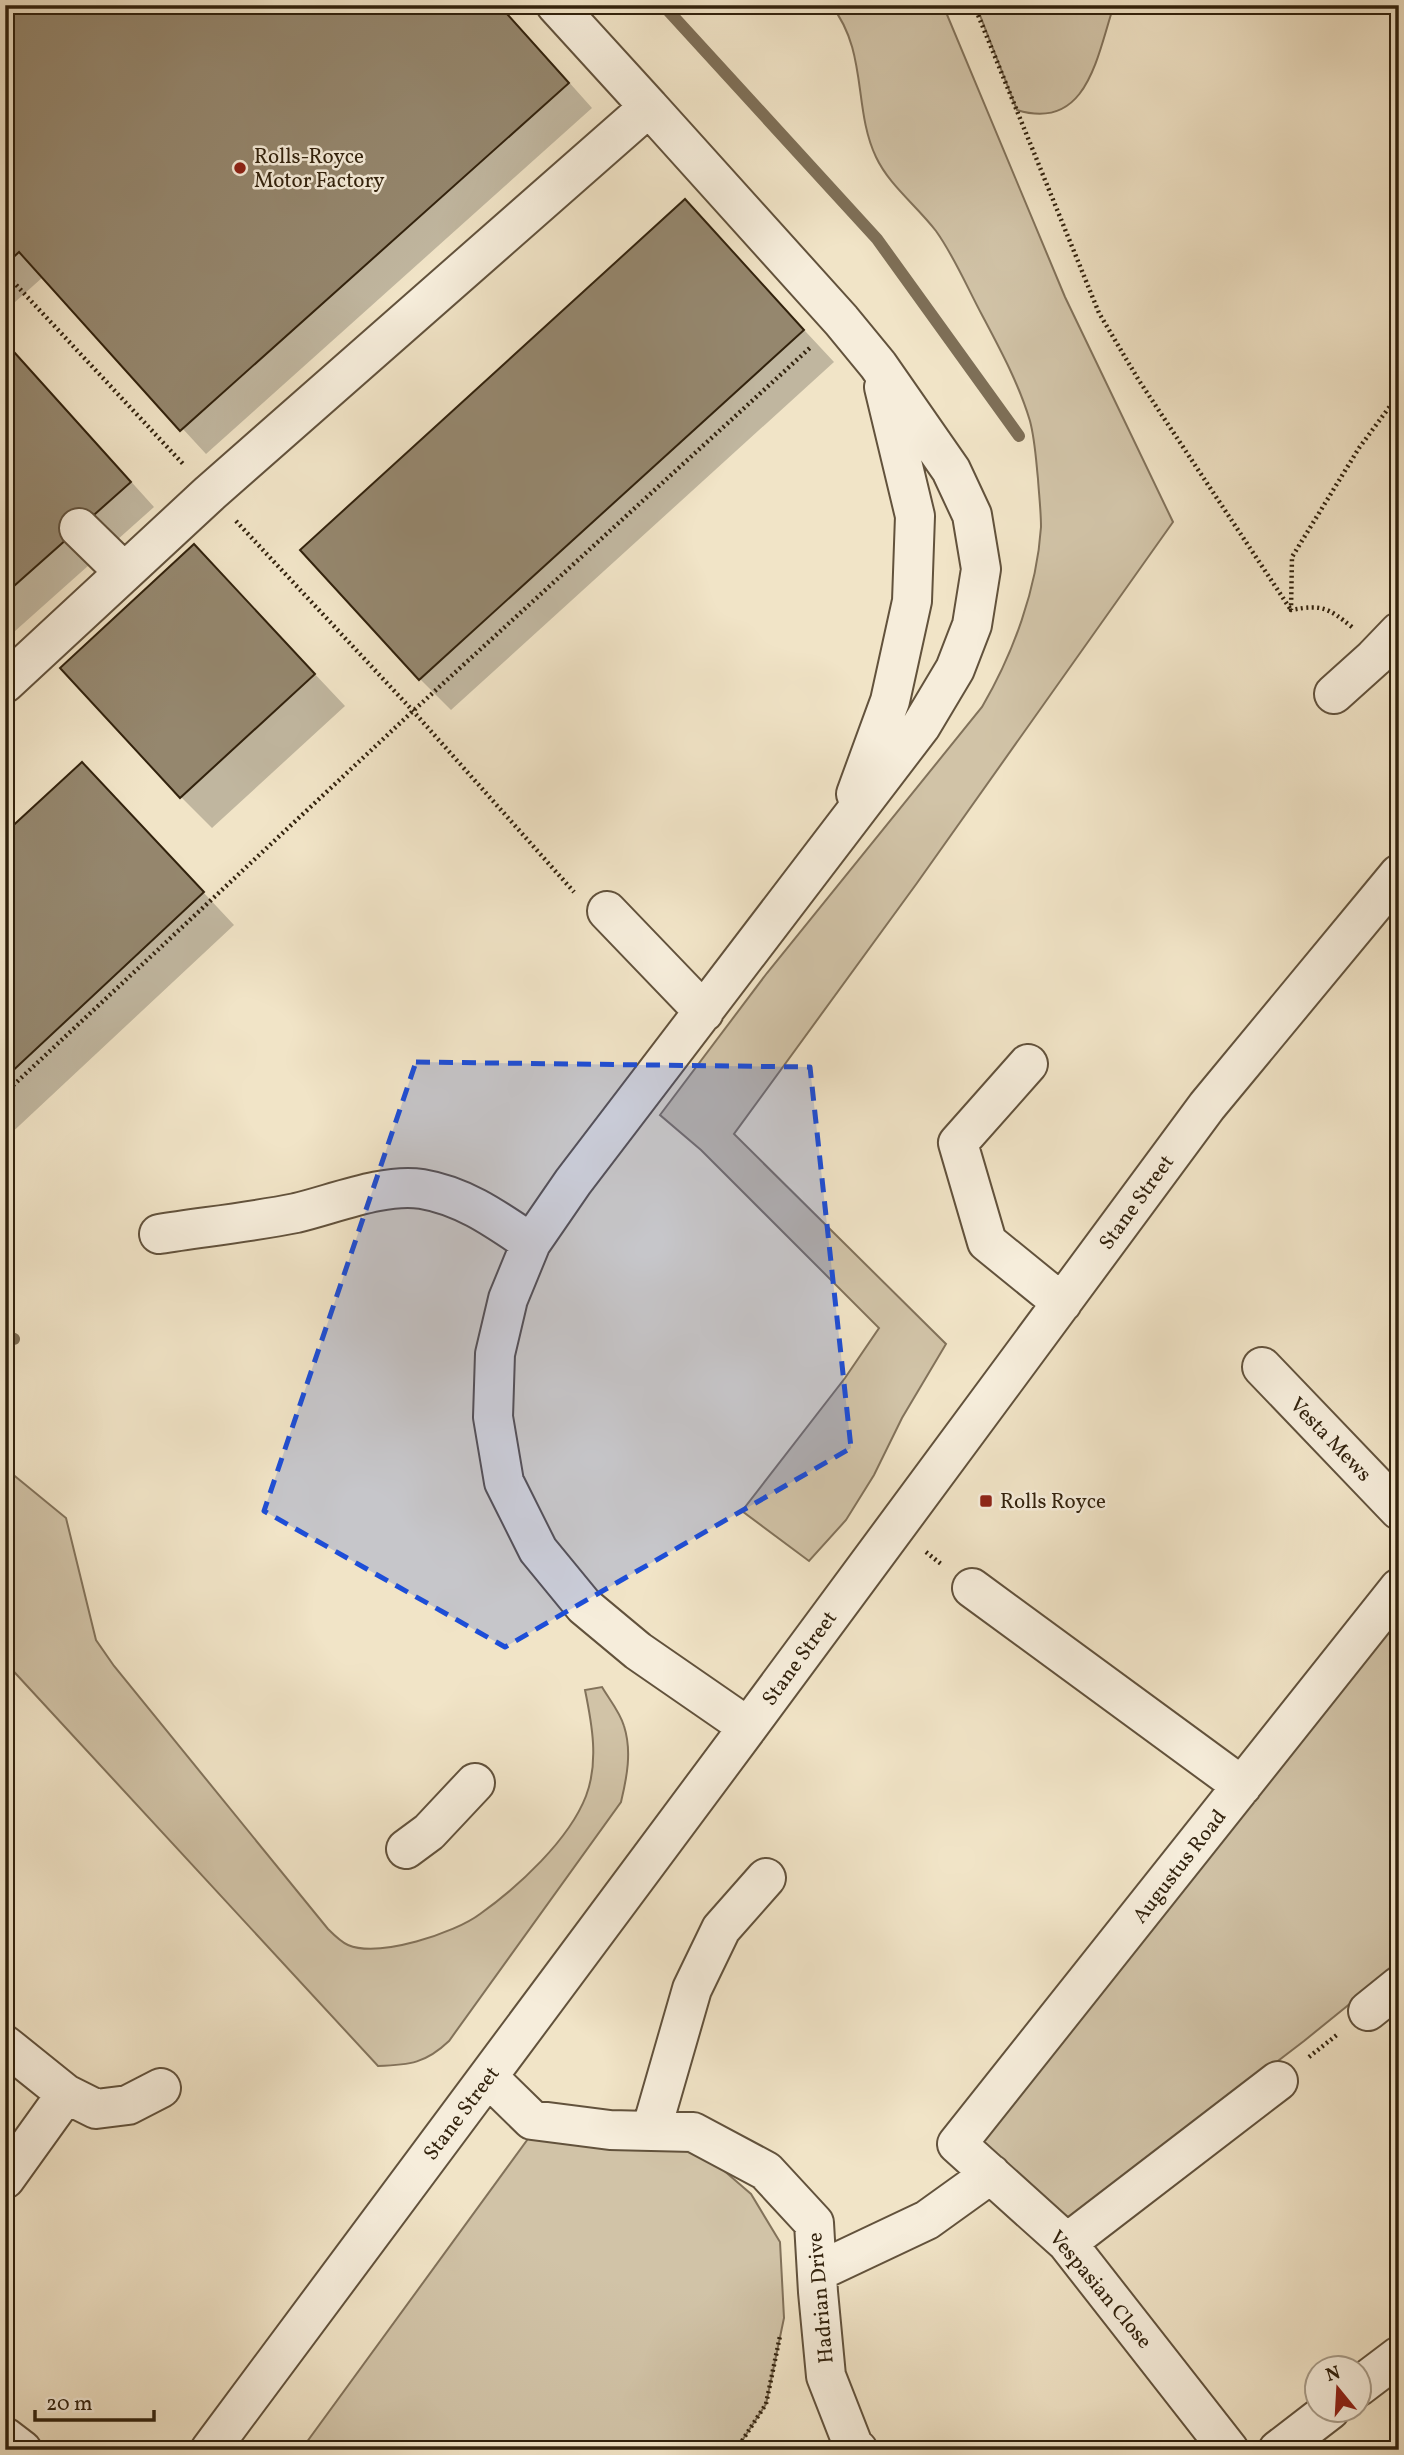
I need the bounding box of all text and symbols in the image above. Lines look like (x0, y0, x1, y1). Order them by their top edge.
place label: Rolls-Royce Motor Factory (254, 143, 385, 196)
marker: Rolls-Royce Motor Factory (232, 160, 248, 176)
street label: Stane Street (1093, 1149, 1182, 1256)
street label: Vesta Mews (1282, 1391, 1378, 1489)
place label: Rolls Royce (1000, 1488, 1106, 1517)
marker: Rolls Royce (978, 1493, 994, 1509)
street label: Stane Street (756, 1605, 845, 1712)
street label: Augustus Road (1126, 1804, 1234, 1930)
street label: Stane Street (417, 2061, 507, 2167)
street label: Vespasian Close (1042, 2225, 1158, 2355)
street label: Hadrian Drive (801, 2231, 842, 2365)
north arrow (1302, 2354, 1372, 2424)
text: N (1323, 2360, 1344, 2389)
scale bar (35, 2378, 154, 2422)
text: 20 m (46, 2390, 92, 2419)

